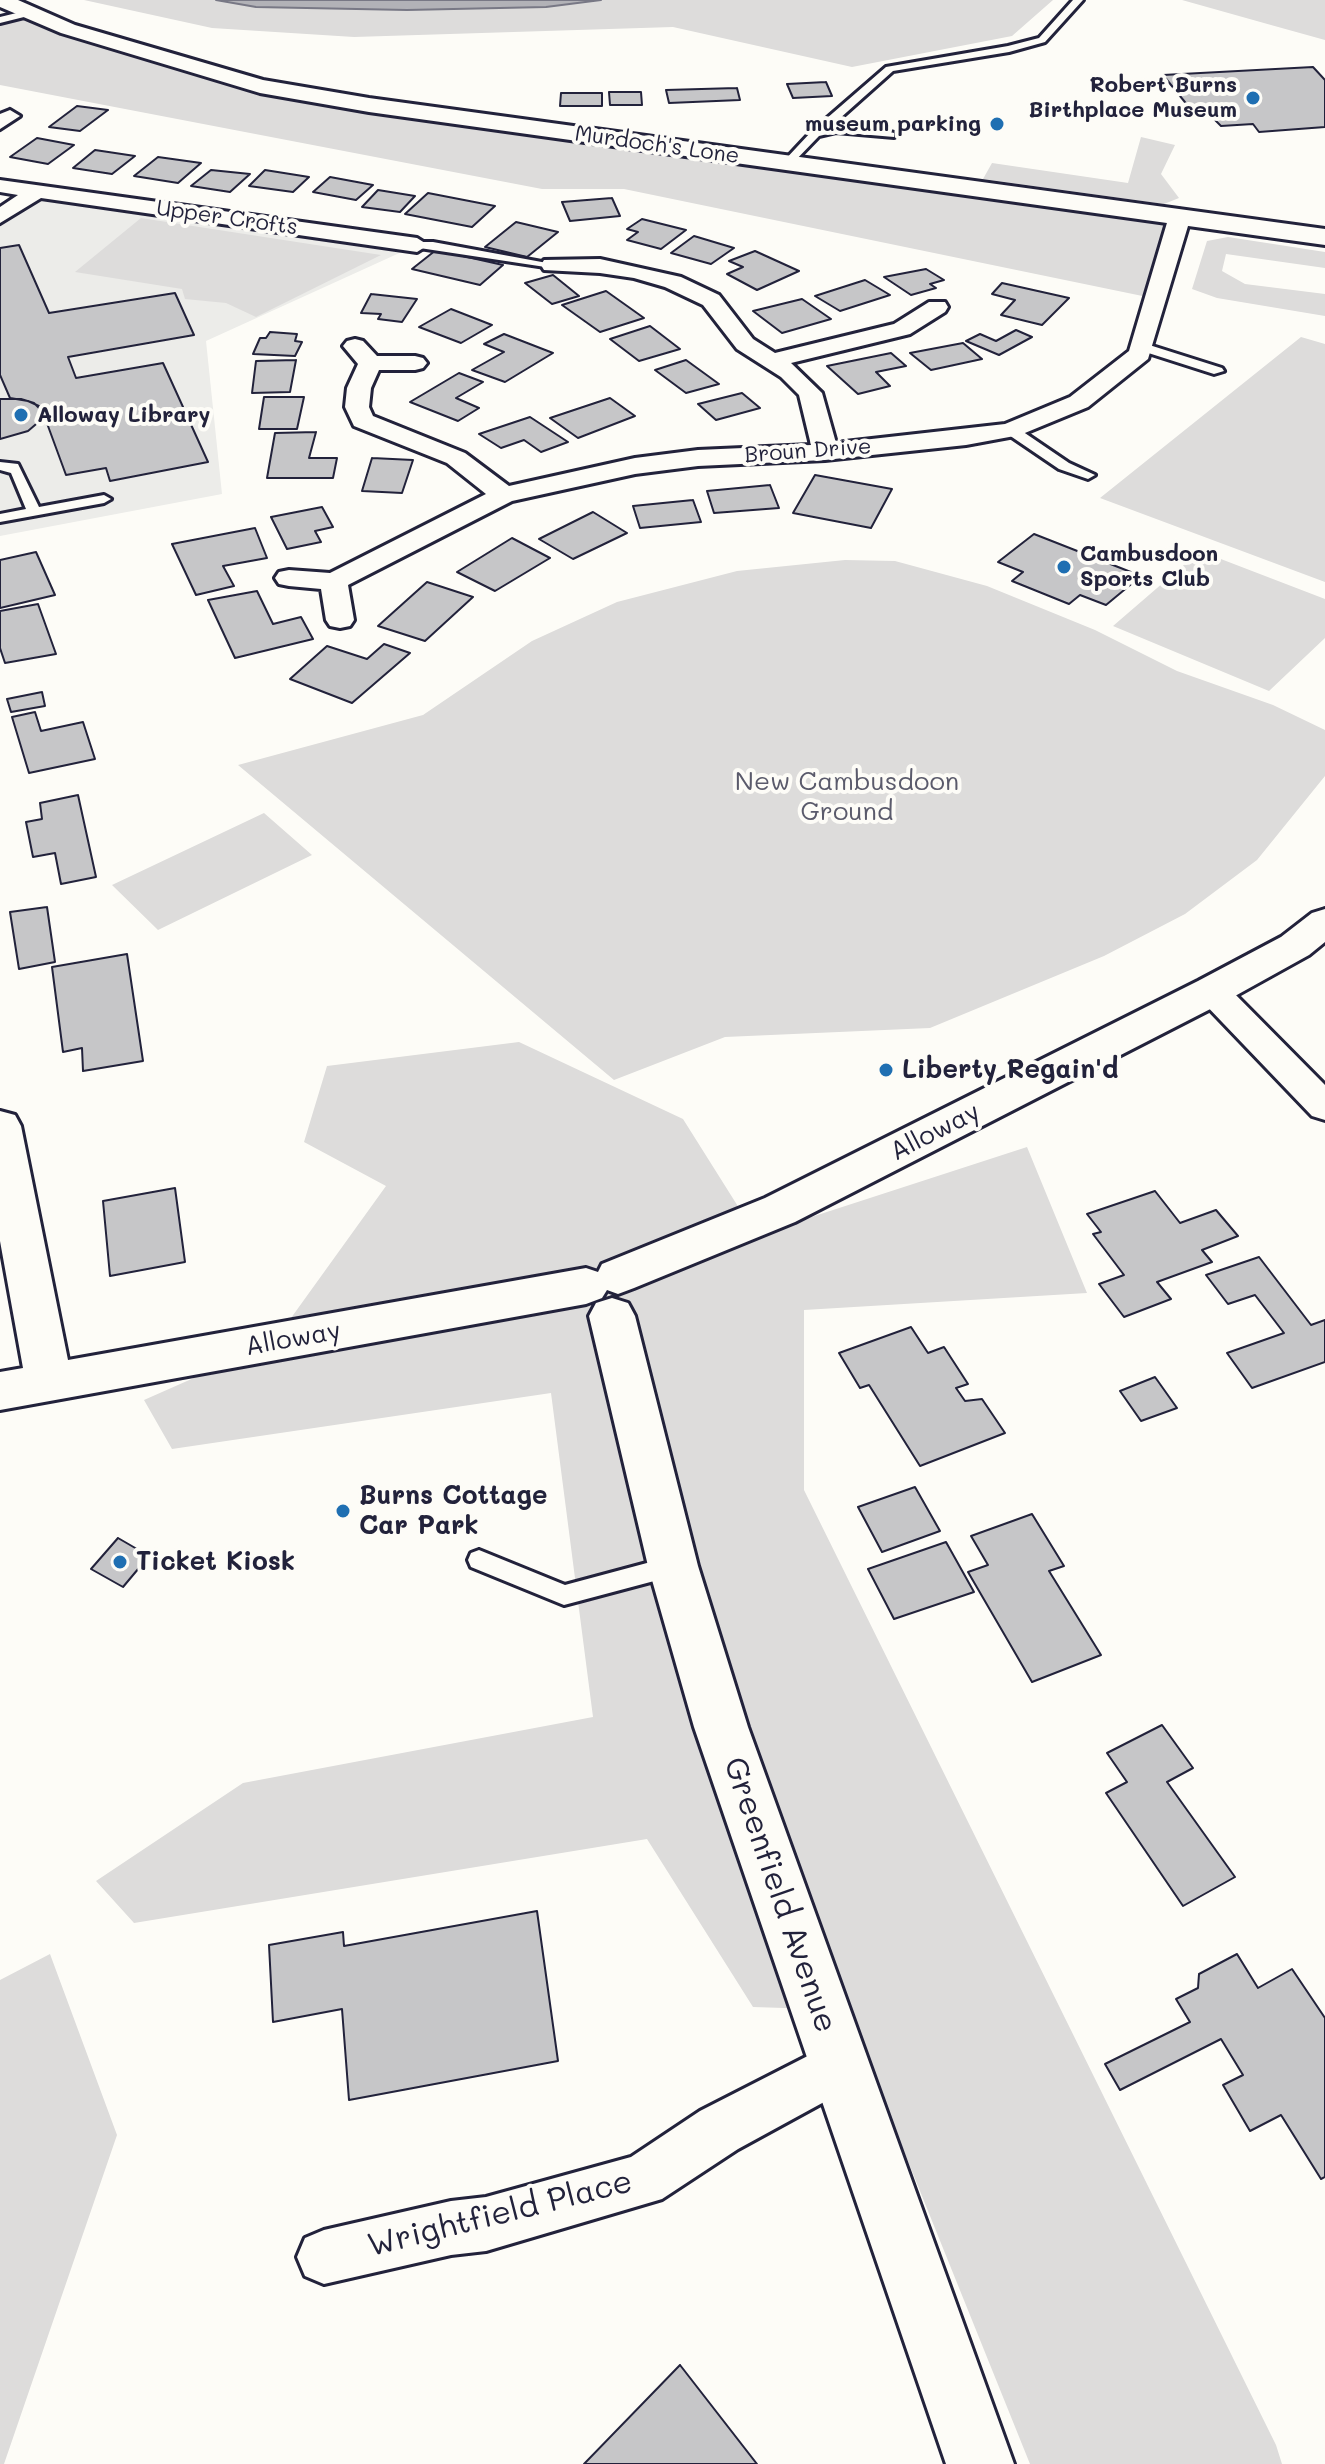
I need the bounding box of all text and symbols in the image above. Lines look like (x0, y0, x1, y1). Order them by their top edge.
place label: Robert Burns Birthplace Museum (1029, 72, 1237, 124)
marker: Robert Burns Birthplace Museum (1244, 89, 1262, 107)
place label: museum parking (805, 111, 981, 137)
marker: museum parking (988, 115, 1006, 133)
street label: Murdoch's Lone (573, 120, 741, 170)
street label: Upper Crofts (155, 195, 299, 241)
place label: Alloway Library (37, 402, 210, 428)
marker: Alloway Library (12, 406, 30, 424)
street label: Broun Drive (744, 433, 872, 469)
place label: Cambusdoon Sports Club (1080, 541, 1218, 592)
marker: Cambusdoon Sports Club (1055, 558, 1073, 576)
park label: New Cambusdoon Ground (735, 766, 959, 828)
place label: Liberty Regain'd (902, 1054, 1119, 1086)
marker: Liberty Regain'd (877, 1061, 895, 1079)
street label: Alloway (885, 1096, 985, 1168)
street label: Alloway (243, 1315, 343, 1363)
place label: Burns Cottage Car Park (359, 1480, 547, 1542)
marker: Burns Cottage Car Park (334, 1502, 352, 1520)
place label: Ticket Kiosk (136, 1546, 295, 1578)
marker: Ticket Kiosk (111, 1553, 129, 1571)
street label: Greenfield Avenue (715, 1752, 845, 2038)
street label: Wrightfield Place (364, 2163, 636, 2265)

